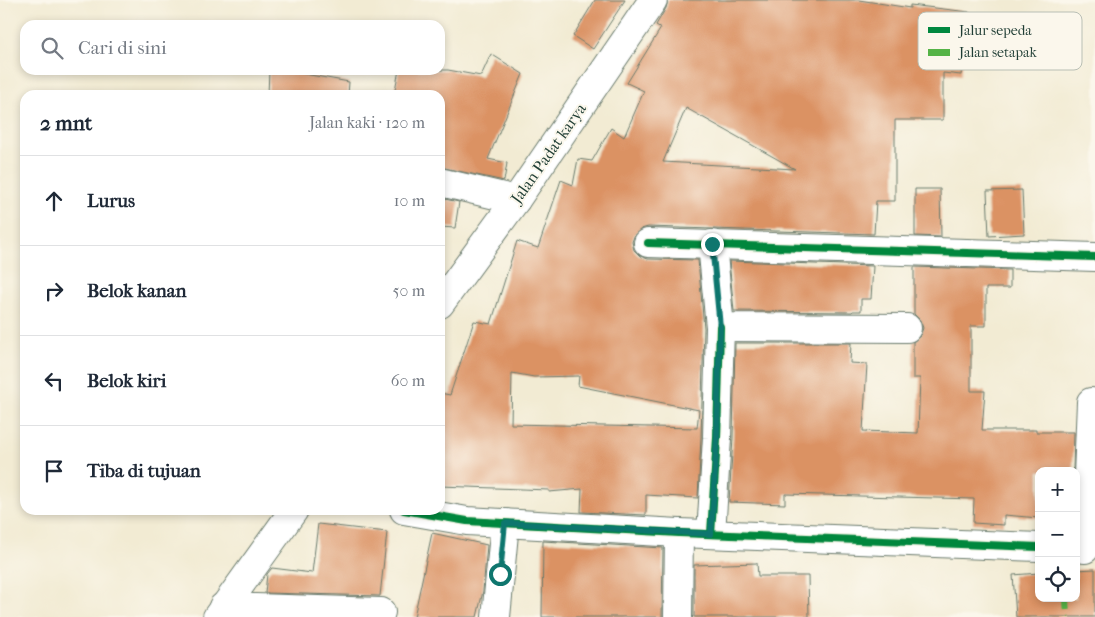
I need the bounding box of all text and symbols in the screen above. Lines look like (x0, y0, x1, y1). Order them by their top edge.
legend (918, 12, 1082, 70)
search box (20, 20, 445, 75)
text: Jalur sepeda (958, 22, 1032, 39)
icon: search (38, 34, 66, 62)
text: Cari di sini (78, 37, 167, 59)
text: Jalan setapak (958, 44, 1038, 61)
street label: Jalan Padat karya (506, 99, 590, 209)
text: 2 mnt (40, 111, 92, 135)
text: Jalan kaki · 120 m (309, 113, 425, 132)
icon: ahead (40, 187, 68, 215)
text: Lurus (87, 190, 135, 212)
text: 10 m (394, 191, 425, 210)
route end (701, 233, 724, 256)
icon: right (40, 277, 68, 305)
text: Belok kanan (87, 280, 187, 302)
text: 50 m (393, 281, 425, 300)
icon: left (40, 367, 68, 395)
text: Belok kiri (87, 370, 166, 392)
text: 60 m (391, 371, 425, 390)
icon: arrive (40, 457, 68, 485)
text: Tiba di tujuan (87, 460, 201, 482)
map controls (1035, 467, 1080, 602)
button: + (1035, 467, 1080, 512)
button: − (1035, 512, 1080, 557)
button: locate (1035, 557, 1080, 602)
route start (489, 563, 512, 586)

